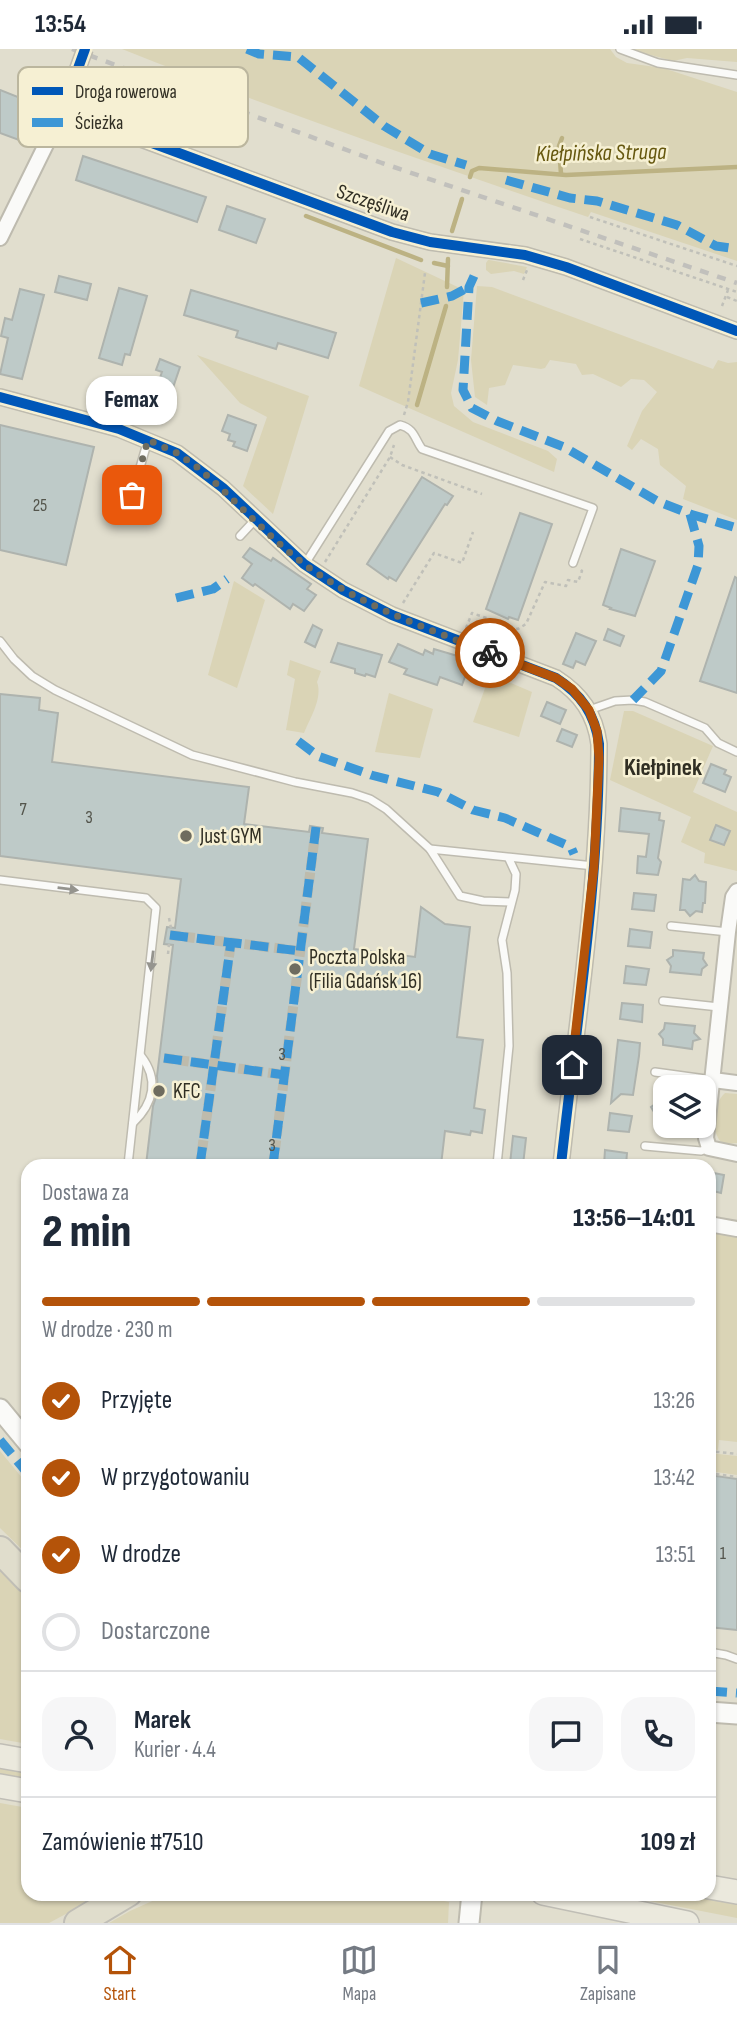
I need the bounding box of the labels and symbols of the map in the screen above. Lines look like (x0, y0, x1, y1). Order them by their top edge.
legend (18, 67, 248, 147)
text: Droga rowerowa (75, 81, 177, 104)
text: Ścieżka (75, 112, 123, 135)
water label: Kiełpińska Struga (535, 138, 667, 168)
street label: Szczęśliwa (333, 179, 413, 227)
callout: Femax (86, 376, 178, 425)
pin (102, 465, 162, 525)
house number: 25 (33, 495, 47, 516)
courier (455, 618, 525, 688)
district label: Kiełpinek (624, 753, 702, 782)
house number: 7 (19, 799, 27, 820)
house number: 3 (85, 807, 93, 828)
place label: Just GYM (199, 824, 262, 849)
marker: Just GYM (178, 828, 194, 844)
one-way arrow (57, 883, 79, 894)
place label: Poczta Polska (Filia Gdańsk 16) (309, 945, 422, 994)
one-way arrow (146, 950, 157, 972)
marker: Poczta Polska (Filia Gdańsk 16) (287, 961, 303, 977)
pin (542, 1035, 602, 1095)
house number: 3 (278, 1044, 286, 1065)
place label: KFC (173, 1079, 201, 1104)
marker: KFC (151, 1083, 167, 1099)
house number: 3 (268, 1135, 276, 1156)
house number: 1 (720, 1543, 727, 1564)

